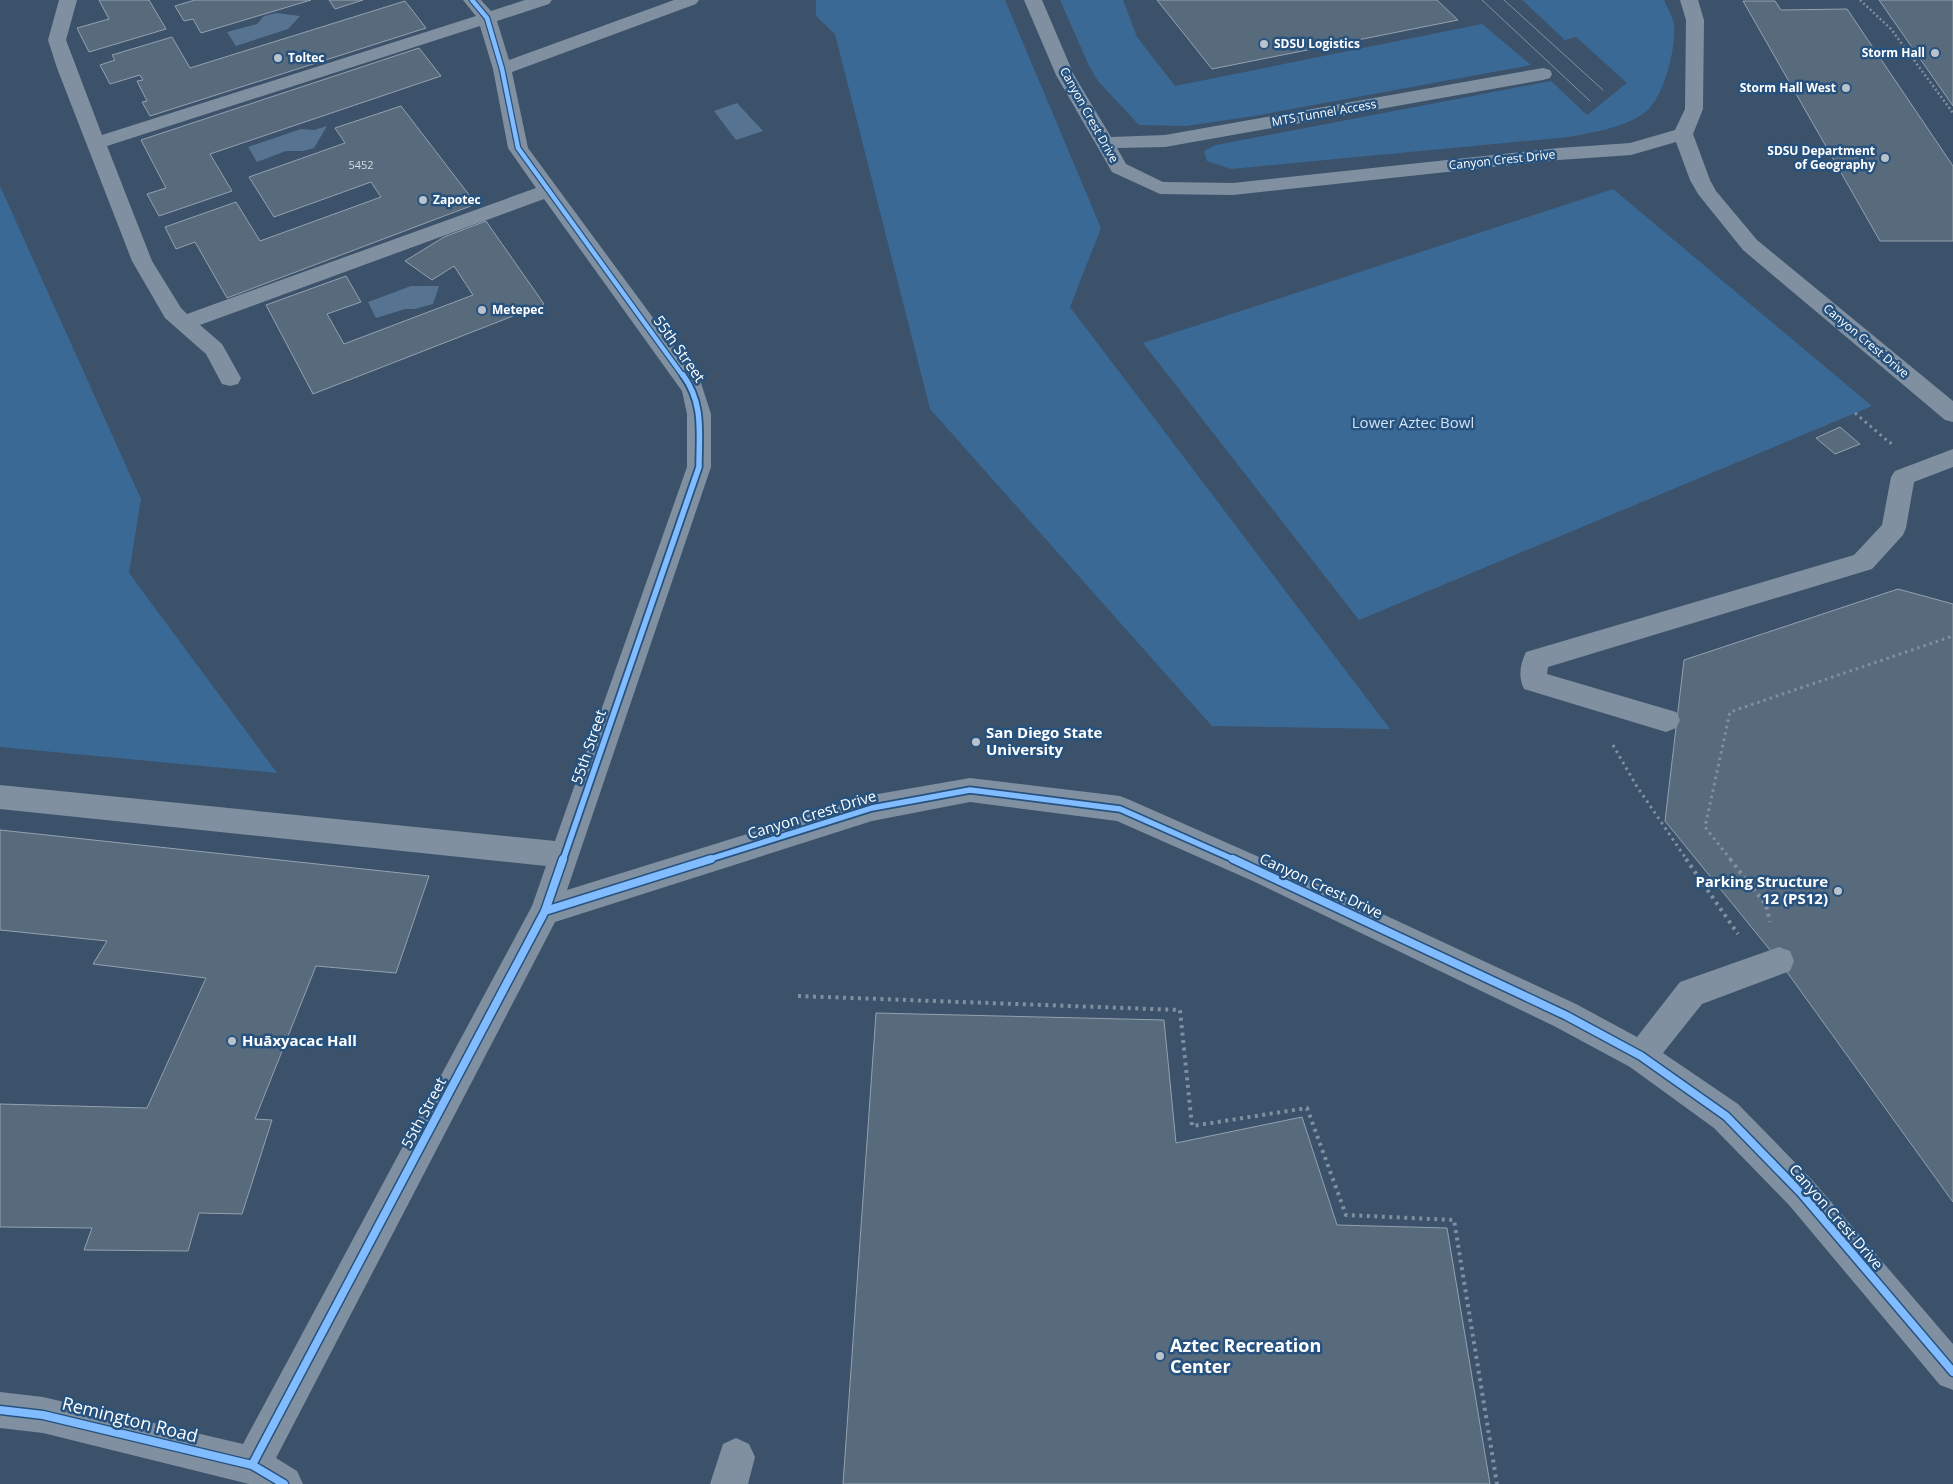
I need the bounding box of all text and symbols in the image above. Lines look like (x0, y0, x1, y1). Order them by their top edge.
place label: SDSU Logistics (1274, 35, 1360, 52)
marker: SDSU Logistics (1258, 38, 1270, 50)
place label: Storm Hall (1862, 44, 1925, 61)
marker: Storm Hall (1929, 47, 1941, 59)
place label: Toltec (288, 49, 325, 66)
marker: Toltec (272, 52, 284, 64)
street label: Canyon Crest Drive (1056, 64, 1123, 166)
place label: Storm Hall West (1740, 79, 1836, 96)
marker: Storm Hall West (1840, 82, 1852, 94)
street label: MTS Tunnel Access (1270, 95, 1378, 130)
place label: SDSU Department of Geography (1767, 142, 1875, 173)
street label: Canyon Crest Drive (1448, 145, 1556, 174)
marker: SDSU Department of Geography (1879, 152, 1891, 164)
house number: 5452 (348, 157, 374, 172)
place label: Zapotec (433, 191, 481, 208)
marker: Zapotec (417, 194, 429, 206)
street label: Canyon Crest Drive (1820, 300, 1913, 382)
place label: Metepec (492, 301, 544, 318)
marker: Metepec (476, 304, 488, 316)
street label: 55th Street (649, 311, 710, 386)
park label: Lower Aztec Bowl (1352, 412, 1474, 432)
street label: 55th Street (566, 707, 610, 787)
place label: San Diego State University (986, 722, 1103, 759)
marker: San Diego State University (970, 736, 982, 748)
street label: Canyon Crest Drive (745, 785, 879, 843)
street label: Canyon Crest Drive (1257, 848, 1386, 922)
place label: Parking Structure 12 (PS12) (1695, 871, 1828, 908)
marker: Parking Structure 12 (PS12) (1832, 885, 1844, 897)
place label: Huāxyacac Hall (242, 1030, 357, 1050)
marker: Huāxyacac Hall (226, 1035, 238, 1047)
street label: 55th Street (396, 1074, 450, 1151)
street label: Canyon Crest Drive (1785, 1159, 1888, 1273)
place label: Aztec Recreation Center (1170, 1333, 1321, 1378)
marker: Aztec Recreation Center (1154, 1350, 1166, 1362)
street label: Remington Road (60, 1391, 201, 1448)

